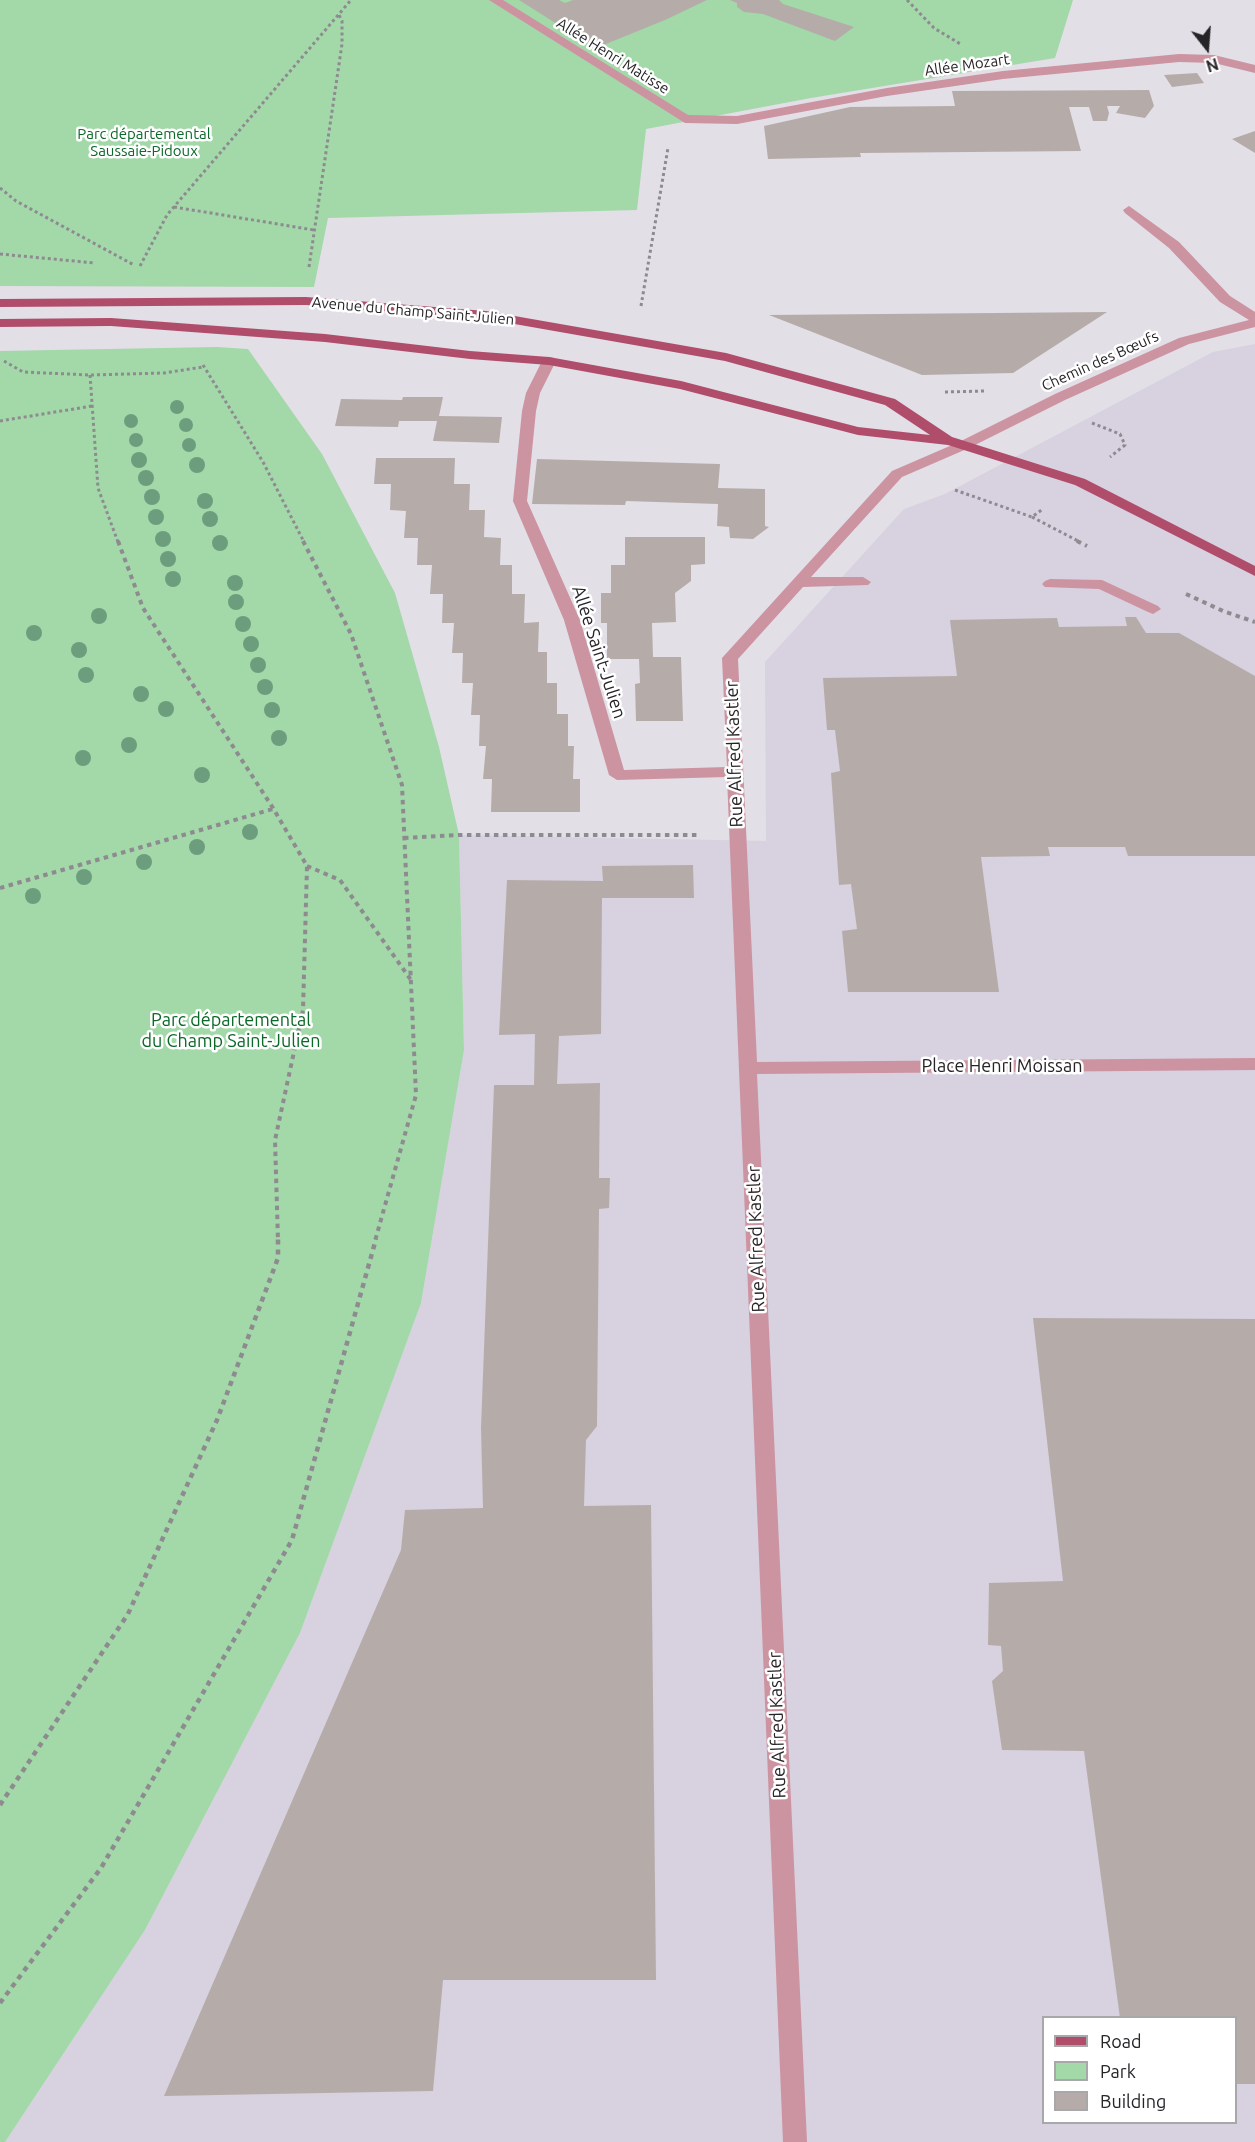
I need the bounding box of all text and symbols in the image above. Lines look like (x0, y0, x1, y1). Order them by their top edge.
street label: Allée Henri Matisse (553, 14, 673, 98)
north arrow (1177, 18, 1237, 78)
street label: Allée Mozart (923, 50, 1011, 80)
text: N (1204, 55, 1221, 76)
park label: Parc départemental Saussaie-Pidoux (77, 125, 211, 160)
street label: Avenue du Champ Saint-Julien (311, 293, 515, 329)
street label: Chemin des Bœufs (1039, 327, 1161, 395)
street label: Allée Saint-Julien (567, 583, 631, 721)
street label: Rue Alfred Kastler (721, 680, 747, 828)
park label: Parc départemental du Champ Saint-Julien (142, 1009, 320, 1052)
street label: Place Henri Moissan (922, 1055, 1082, 1077)
street label: Rue Alfred Kastler (743, 1165, 769, 1313)
street label: Rue Alfred Kastler (764, 1651, 790, 1799)
legend (1042, 2016, 1237, 2124)
text: Road (1100, 2031, 1142, 2051)
text: Park (1100, 2061, 1136, 2081)
text: Building (1100, 2091, 1166, 2111)

